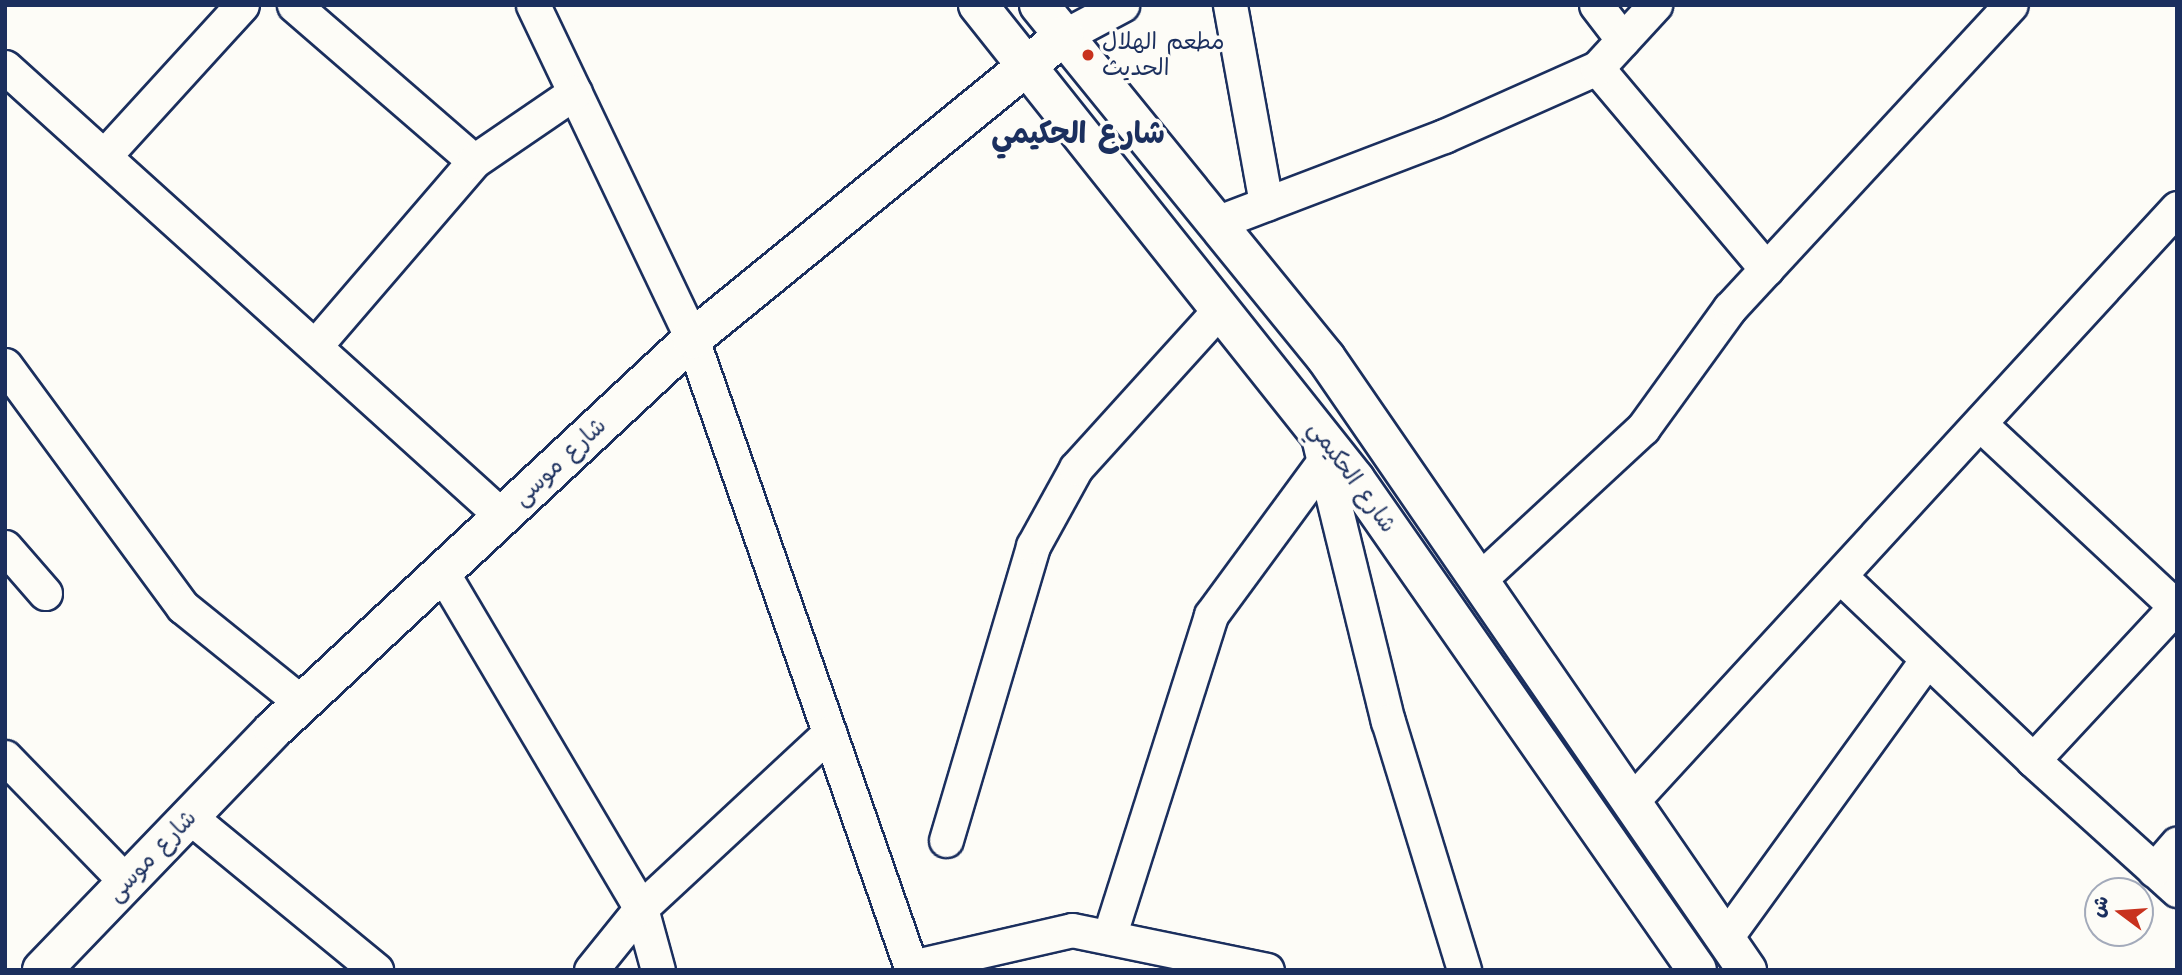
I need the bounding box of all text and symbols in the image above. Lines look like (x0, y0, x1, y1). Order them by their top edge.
place label: مطعم الهلال الحديث (1102, 28, 1224, 82)
marker: مطعم الهلال الحديث (1080, 47, 1096, 63)
district label: شارع الحكيمي (991, 116, 1165, 152)
street label: شارع موسى (508, 412, 612, 512)
street label: شارع الحكيمي (1302, 416, 1402, 538)
street label: شارع موسى (102, 804, 202, 908)
north arrow (2084, 877, 2154, 947)
text: ش (2084, 893, 2116, 920)

